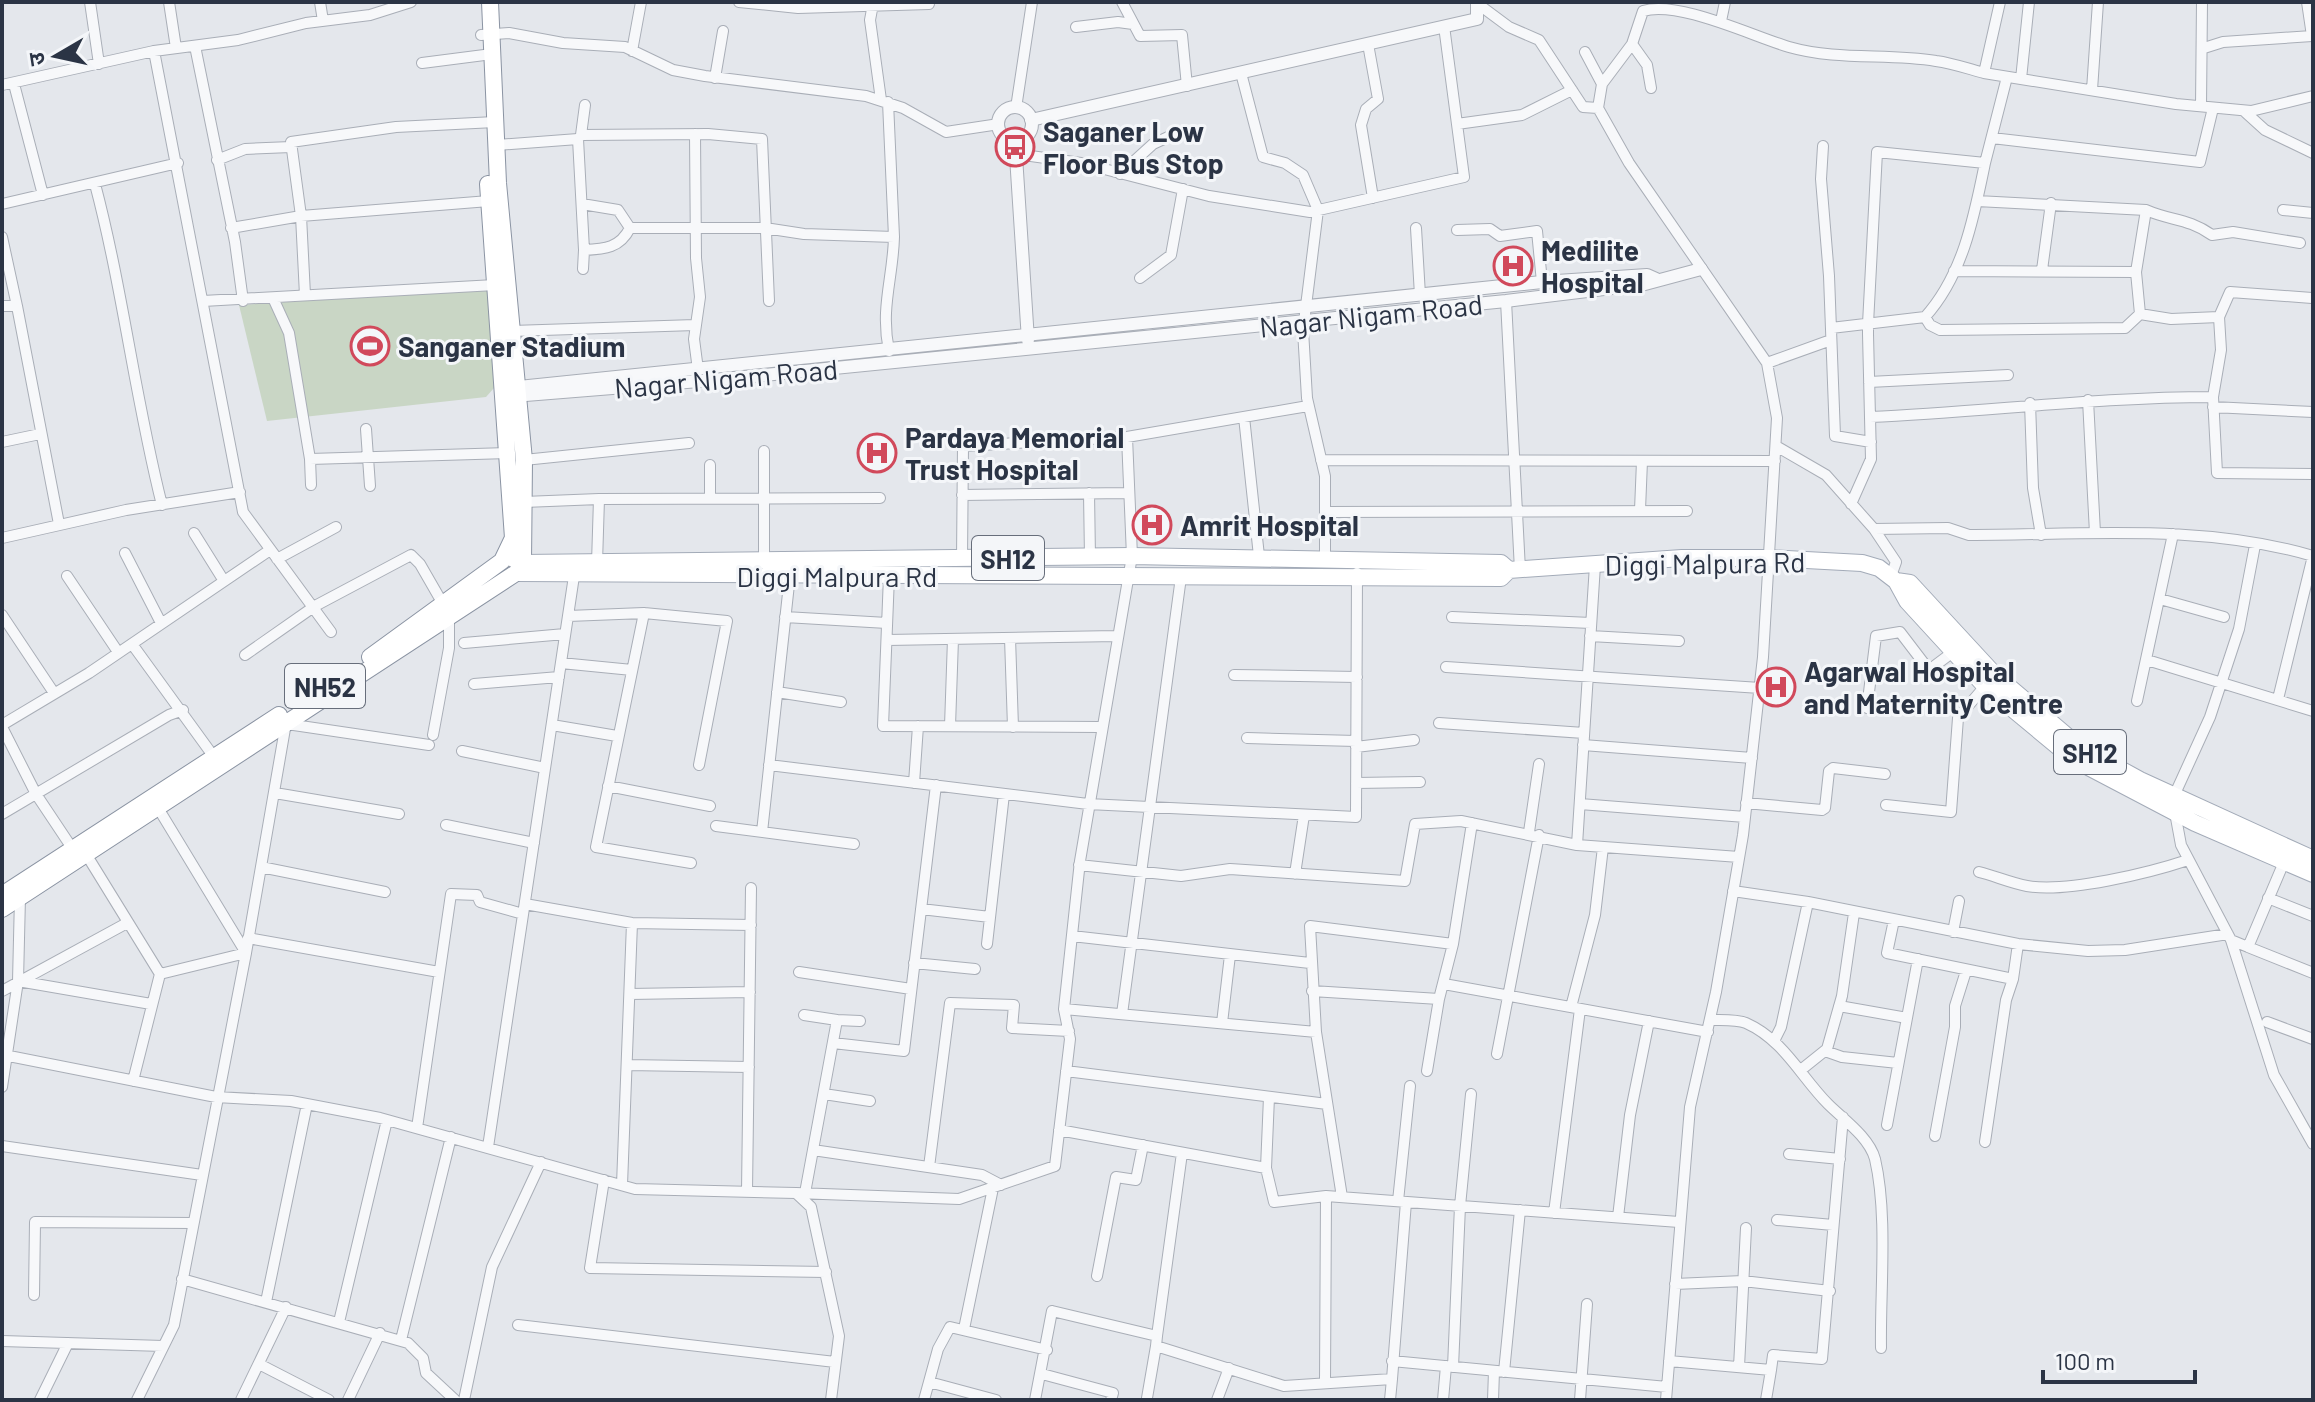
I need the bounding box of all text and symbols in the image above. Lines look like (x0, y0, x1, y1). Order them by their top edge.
north arrow (16, 16, 96, 96)
text: उ (21, 50, 49, 68)
place label: Saganer Low Floor Bus Stop (1043, 114, 1224, 180)
bus stop icon: Saganer Low Floor Bus Stop (994, 126, 1036, 168)
place label: Medilite Hospital (1541, 233, 1644, 299)
hospital icon: Medilite Hospital (1492, 245, 1534, 287)
street label: Nagar Nigam Road (1258, 286, 1484, 344)
sports icon: Sanganer Stadium (349, 325, 391, 367)
place label: Sanganer Stadium (398, 329, 626, 363)
street label: Nagar Nigam Road (613, 351, 839, 405)
place label: Pardaya Memorial Trust Hospital (905, 420, 1124, 486)
hospital icon: Pardaya Memorial Trust Hospital (856, 432, 898, 474)
hospital icon: Amrit Hospital (1131, 504, 1173, 546)
place label: Amrit Hospital (1180, 508, 1359, 542)
road number: SH12 (972, 536, 1044, 580)
street label: Diggi Malpura Rd (1604, 544, 1806, 582)
street label: Diggi Malpura Rd (737, 559, 937, 593)
place label: Agarwal Hospital and Maternity Centre (1804, 654, 2063, 720)
road number: NH52 (285, 664, 365, 708)
hospital icon: Agarwal Hospital and Maternity Centre (1755, 666, 1797, 708)
road number: SH12 (2054, 730, 2126, 774)
scale bar (2043, 1334, 2195, 1384)
text: 100 m (2055, 1346, 2115, 1375)

